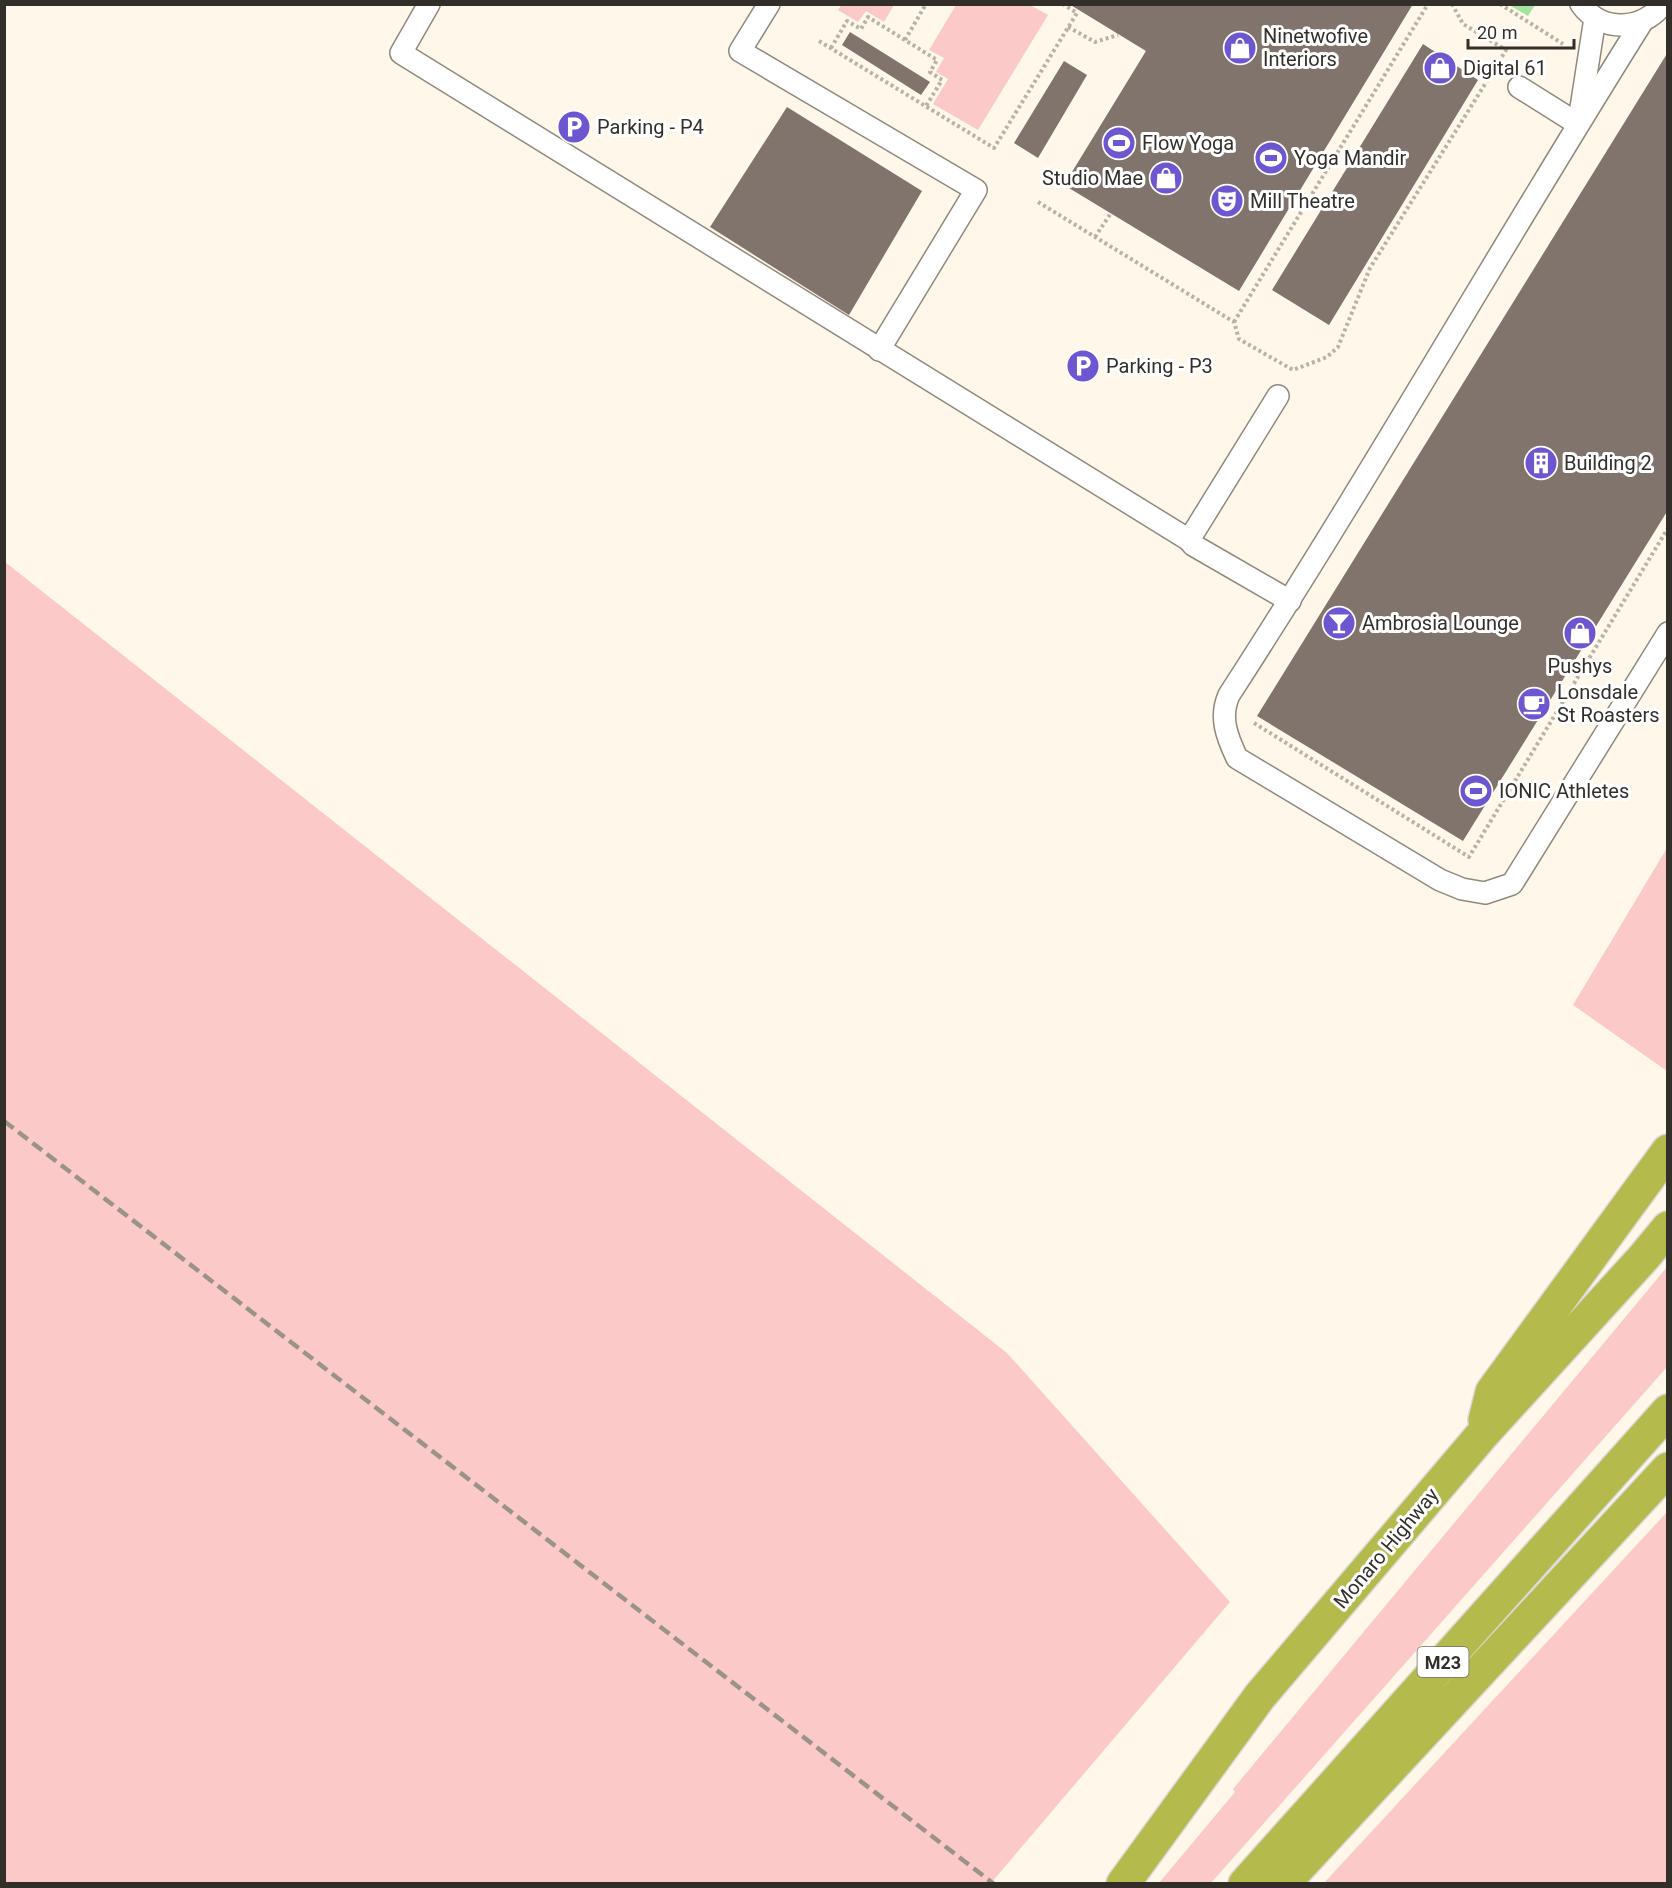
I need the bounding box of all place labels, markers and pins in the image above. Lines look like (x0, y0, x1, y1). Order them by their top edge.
place label: Ninetwofive Interiors (1263, 24, 1368, 71)
shop icon: Ninetwofive Interiors (1222, 30, 1258, 66)
shop icon: Digital 61 (1422, 50, 1458, 86)
place label: Digital 61 (1463, 56, 1547, 80)
parking icon: Parking - P4 (556, 109, 592, 145)
place label: Parking - P4 (597, 115, 704, 139)
sports icon: Flow Yoga (1101, 125, 1137, 161)
place label: Flow Yoga (1142, 131, 1234, 155)
sports icon: Yoga Mandir (1253, 140, 1289, 176)
place label: Yoga Mandir (1294, 146, 1406, 170)
shop icon: Studio Mae (1148, 160, 1184, 196)
place label: Studio Mae (1042, 166, 1143, 190)
theatre icon: Mill Theatre (1209, 183, 1245, 219)
place label: Mill Theatre (1250, 189, 1355, 213)
parking icon: Parking - P3 (1065, 348, 1101, 384)
place label: Parking - P3 (1106, 354, 1213, 378)
building icon: Building 2 (1523, 445, 1559, 481)
place label: Building 2 (1564, 451, 1652, 475)
bar icon: Ambrosia Lounge (1321, 605, 1357, 641)
place label: Ambrosia Lounge (1362, 611, 1519, 635)
shop icon: Pushys (1562, 615, 1598, 651)
place label: Pushys (1548, 654, 1612, 678)
place label: Lonsdale St Roasters (1557, 680, 1660, 727)
cafe icon: Lonsdale St Roasters (1516, 686, 1552, 722)
sports icon: IONIC Athletes (1458, 773, 1494, 809)
place label: IONIC Athletes (1499, 779, 1629, 803)

